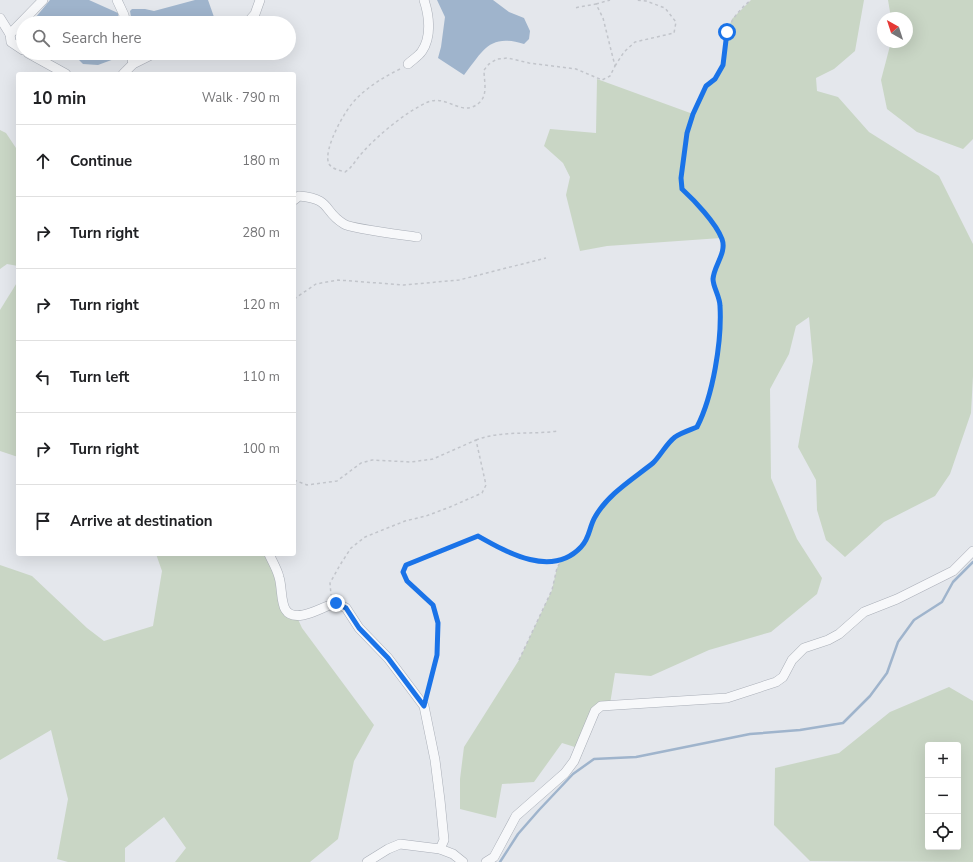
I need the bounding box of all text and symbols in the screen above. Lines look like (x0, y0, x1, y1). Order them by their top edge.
north arrow (877, 12, 913, 48)
search box (16, 16, 296, 60)
route start (718, 23, 736, 41)
icon: search (30, 27, 52, 49)
text: Search here (62, 28, 142, 48)
text: 10 min (32, 87, 86, 110)
text: Walk · 790 m (202, 89, 280, 107)
icon: ahead (32, 150, 54, 172)
text: Continue (70, 151, 132, 171)
text: 180 m (242, 152, 280, 170)
icon: right (32, 222, 54, 244)
text: Turn right (70, 223, 139, 243)
text: 280 m (242, 224, 280, 242)
icon: right (32, 294, 54, 316)
text: Turn right (70, 295, 139, 315)
text: 120 m (242, 296, 280, 314)
icon: left (32, 366, 54, 388)
text: Turn left (70, 367, 129, 387)
text: 110 m (242, 368, 280, 386)
icon: right (32, 438, 54, 460)
text: Turn right (70, 439, 139, 459)
text: 100 m (242, 440, 280, 458)
icon: arrive (32, 510, 54, 532)
text: Arrive at destination (70, 511, 213, 531)
route end (327, 594, 345, 612)
map controls (925, 742, 961, 850)
button: + (925, 742, 961, 778)
button: − (925, 778, 961, 814)
button: locate (925, 814, 961, 850)

